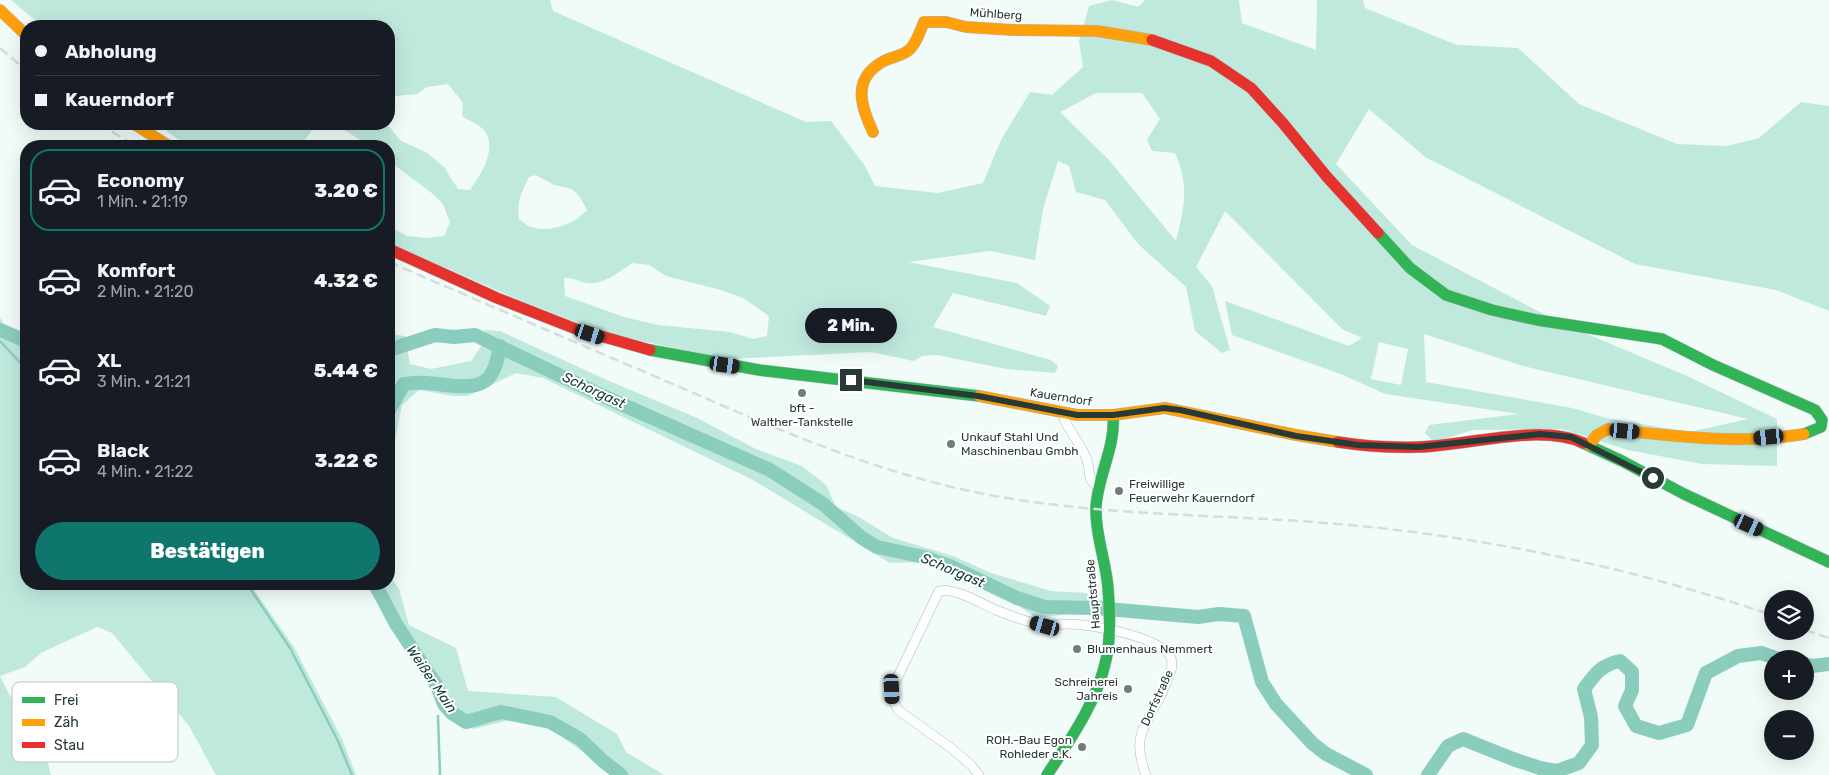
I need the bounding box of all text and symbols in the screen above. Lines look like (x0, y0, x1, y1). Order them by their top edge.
street label: Mühlberg (969, 5, 1023, 23)
text: Abholung (65, 40, 156, 63)
text: Kauerndorf (65, 88, 174, 111)
icon: car (37, 168, 82, 213)
text: Economy (97, 169, 184, 192)
text: 3.20 € (314, 179, 378, 202)
text: 1 Min. · 21:19 (97, 192, 188, 211)
icon: car (37, 258, 82, 303)
text: Komfort (97, 259, 175, 282)
text: 4.32 € (314, 269, 378, 292)
text: 2 Min. · 21:20 (97, 282, 194, 301)
callout: 2 Min. (805, 308, 897, 342)
text: 2 Min. (827, 316, 875, 335)
car (573, 322, 606, 346)
icon: car (37, 348, 82, 393)
text: XL (97, 349, 121, 372)
car (709, 355, 740, 375)
text: 5.44 € (314, 359, 378, 382)
water label: Schorgast (560, 369, 628, 413)
route end (840, 369, 862, 391)
text: 3 Min. · 21:21 (97, 372, 191, 391)
street label: Kauerndorf (1029, 385, 1093, 409)
marker: bft - Walther-Tankstelle (796, 387, 808, 399)
place label: bft - Walther-Tankstelle (751, 401, 854, 429)
car (1609, 422, 1640, 440)
car (1753, 428, 1784, 446)
place label: Unkauf Stahl Und Maschinenbau Gmbh (961, 430, 1079, 458)
icon: car (37, 438, 82, 483)
marker: Unkauf Stahl Und Maschinenbau Gmbh (945, 438, 957, 450)
text: Black (97, 439, 149, 462)
text: 3.22 € (315, 449, 378, 472)
text: 4 Min. · 21:22 (97, 462, 193, 481)
route start (1642, 467, 1664, 489)
place label: Freiwillige Feuerwehr Kauerndorf (1129, 477, 1255, 505)
marker: Freiwillige Feuerwehr Kauerndorf (1113, 485, 1125, 497)
car (1732, 512, 1765, 538)
button: Bestätigen (35, 522, 380, 580)
water label: Schorgast (919, 550, 988, 592)
street label: Hauptstraße (1083, 558, 1103, 629)
map controls (1764, 590, 1814, 760)
button: layers (1764, 590, 1814, 640)
car (1028, 615, 1061, 637)
water label: Weißer Main (403, 642, 460, 716)
place label: Blumenhaus Nemmert (1087, 642, 1213, 656)
marker: Blumenhaus Nemmert (1071, 643, 1083, 655)
button: + (1764, 650, 1814, 700)
street label: Dorfstraße (1138, 668, 1176, 728)
car (883, 674, 900, 704)
place label: Schreinerei Jahreis (1054, 675, 1118, 703)
legend (12, 682, 178, 762)
marker: Schreinerei Jahreis (1122, 683, 1134, 695)
text: Frei (54, 692, 78, 709)
button: − (1764, 710, 1814, 760)
text: Zäh (54, 714, 79, 731)
place label: ROH.-Bau Egon Rohleder e.K. (986, 733, 1072, 761)
text: Stau (54, 737, 84, 754)
marker: ROH.-Bau Egon Rohleder e.K. (1076, 741, 1088, 753)

